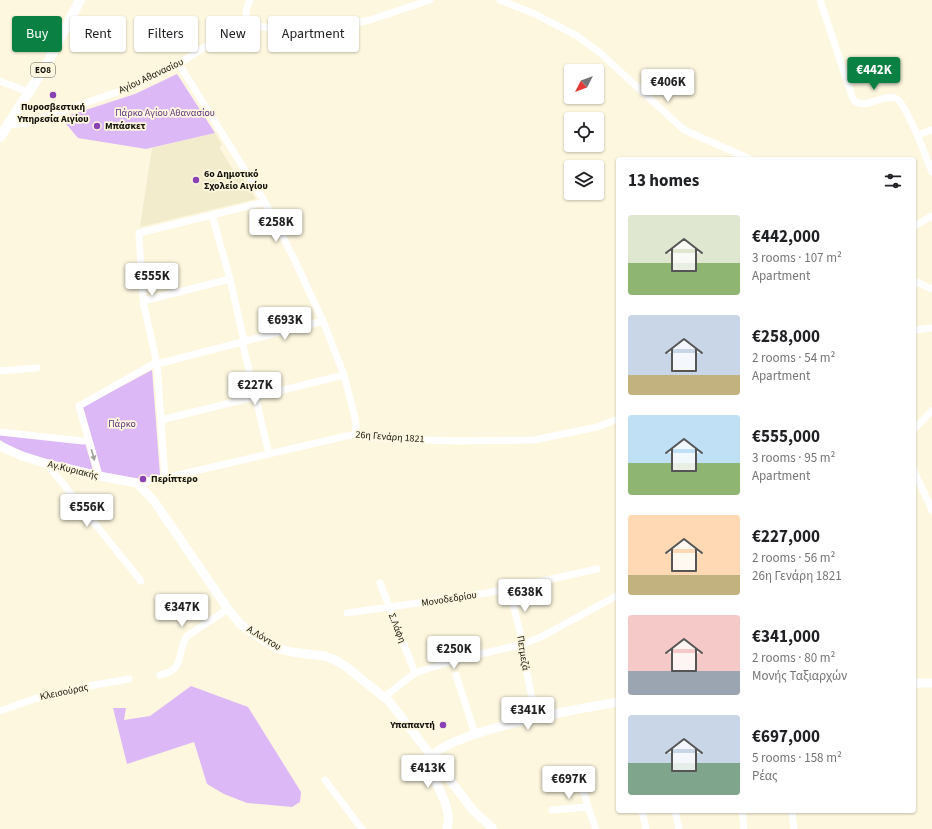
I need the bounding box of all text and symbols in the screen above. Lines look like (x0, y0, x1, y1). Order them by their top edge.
chip: Buy (12, 16, 62, 52)
chip: Rent (70, 16, 126, 52)
chip: Filters (134, 16, 198, 52)
chip: New (206, 16, 260, 52)
chip: Apartment (268, 16, 359, 52)
street label: Αγίου Αθανασίου (116, 55, 186, 97)
pin: €442K (846, 57, 902, 91)
text: €442K (856, 61, 892, 79)
road number: ΕΟ8 (31, 63, 55, 77)
north arrow (564, 64, 604, 104)
map controls (564, 64, 604, 200)
pin: €406K (640, 69, 696, 103)
text: €406K (650, 73, 686, 91)
marker: Πυροσβεστική Υπηρεσία Αιγίου (48, 90, 58, 100)
place label: Πυροσβεστική Υπηρεσία Αιγίου (16, 100, 89, 126)
park label: Πάρκο Αγίου Αθανασίου (115, 106, 215, 120)
button: locate (564, 112, 604, 152)
place label: Μπάσκετ (105, 119, 145, 133)
marker: Μπάσκετ (92, 121, 102, 131)
button: layers (564, 160, 604, 200)
place label: 6ο Δημοτικό Σχολείο Αιγίου (204, 167, 268, 193)
text: 13 homes (628, 169, 699, 193)
icon: filters (882, 170, 904, 192)
marker: 6ο Δημοτικό Σχολείο Αιγίου (191, 175, 201, 185)
pin: €258K (248, 209, 304, 243)
text: €258K (258, 213, 294, 231)
text: €442,000 (752, 225, 820, 249)
icon: home (660, 231, 708, 279)
text: 3 rooms · 107 m² (752, 249, 842, 267)
pin: €555K (124, 263, 180, 297)
text: €555K (134, 267, 170, 285)
text: Apartment (752, 267, 810, 285)
pin: €693K (257, 307, 313, 341)
text: €693K (267, 311, 303, 329)
text: €258,000 (752, 325, 820, 349)
icon: home (660, 331, 708, 379)
text: 2 rooms · 54 m² (752, 349, 835, 367)
text: Apartment (752, 367, 810, 385)
pin: €227K (227, 372, 283, 406)
text: €227K (237, 376, 273, 394)
park label: Πάρκο (108, 417, 136, 431)
text: €555,000 (752, 425, 820, 449)
street label: 26η Γενάρη 1821 (355, 428, 425, 446)
icon: home (660, 431, 708, 479)
one-way arrow (90, 449, 96, 461)
text: 3 rooms · 95 m² (752, 449, 835, 467)
street label: Αγ.Κυριακής (46, 457, 100, 483)
text: Apartment (752, 467, 810, 485)
place label: Περίπτερο (151, 472, 198, 486)
marker: Περίπτερο (138, 474, 148, 484)
pin: €556K (59, 494, 115, 528)
text: €556K (69, 498, 105, 516)
text: €227,000 (752, 525, 820, 549)
icon: home (660, 531, 708, 579)
text: 2 rooms · 56 m² (752, 549, 835, 567)
text: 26η Γενάρη 1821 (752, 567, 842, 585)
pin: €638K (497, 579, 553, 613)
text: €638K (507, 583, 543, 601)
street label: Μονοδεδρίου (420, 588, 478, 610)
pin: €347K (154, 594, 210, 628)
text: €347K (164, 598, 200, 616)
street label: Σ.Λάφη (385, 611, 409, 645)
street label: Α.Λόντου (244, 622, 284, 654)
text: €341,000 (752, 625, 820, 649)
icon: home (660, 631, 708, 679)
street label: Πετμεζά (513, 635, 533, 672)
pin: €250K (426, 636, 482, 670)
text: €250K (436, 640, 472, 658)
text: 2 rooms · 80 m² (752, 649, 835, 667)
text: Μονής Ταξιαρχών (752, 667, 847, 685)
street label: Κλεισούρας (39, 680, 90, 704)
pin: €341K (500, 697, 556, 731)
text: €341K (510, 701, 546, 719)
place label: Υπαπαντή (389, 718, 435, 732)
marker: Υπαπαντή (438, 720, 448, 730)
text: €697,000 (752, 725, 820, 749)
icon: home (660, 731, 708, 779)
text: 5 rooms · 158 m² (752, 749, 842, 767)
pin: €413K (400, 755, 456, 789)
text: €413K (410, 759, 446, 777)
pin: €697K (541, 766, 597, 800)
text: Ρέας (752, 767, 778, 785)
text: €697K (551, 770, 587, 788)

